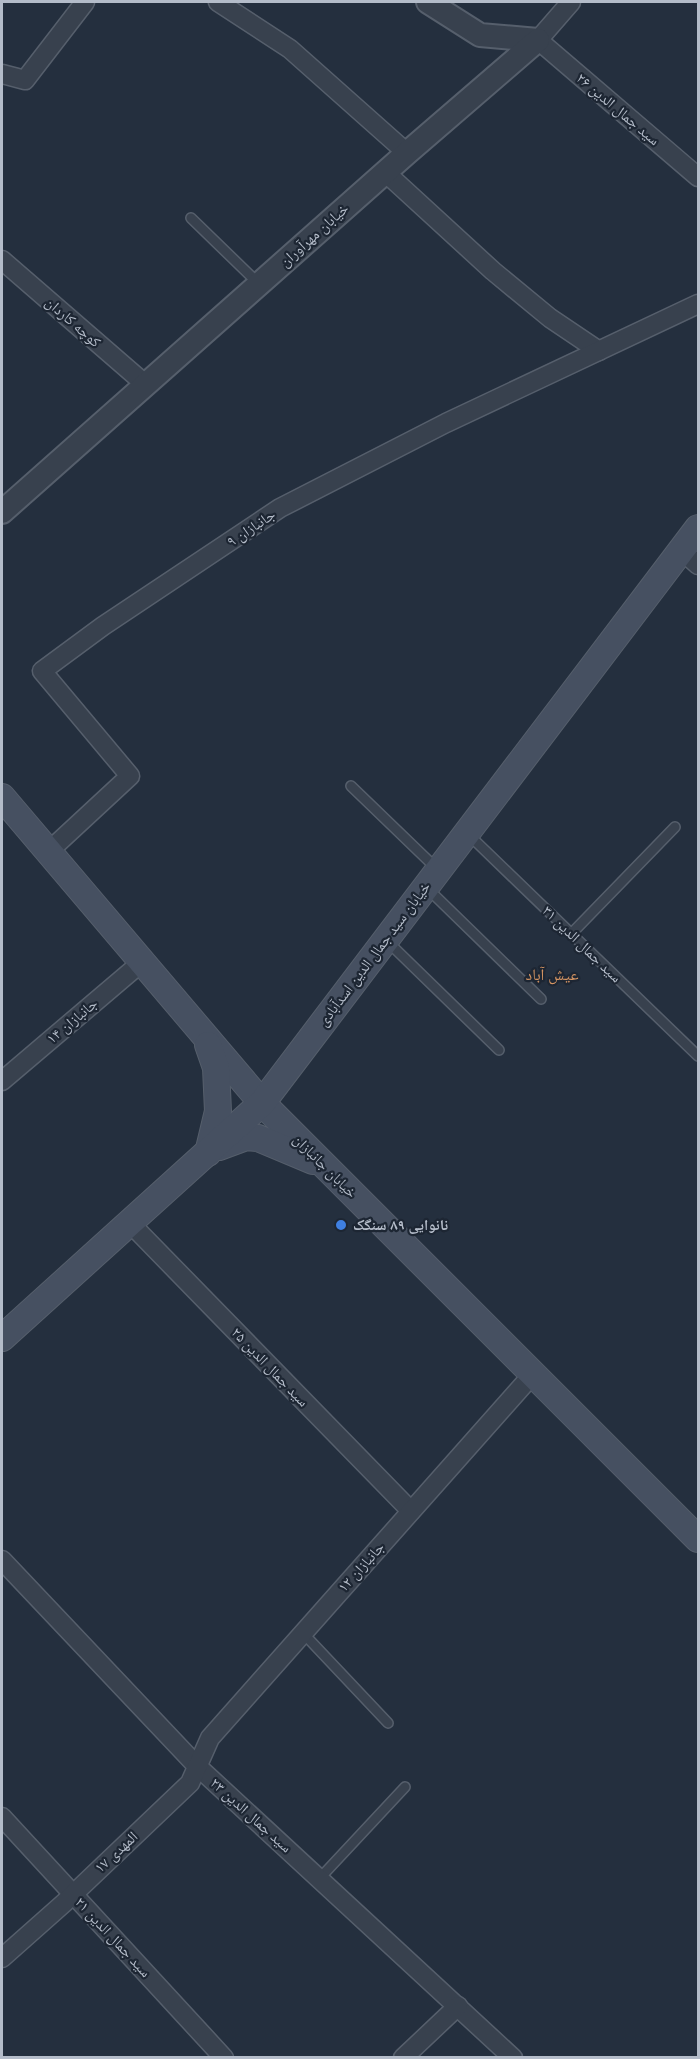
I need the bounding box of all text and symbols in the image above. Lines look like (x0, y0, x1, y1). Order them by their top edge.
street label: سید جمال الدین ۲۶ (572, 69, 663, 150)
street label: خیابان مهرآوران (276, 199, 353, 271)
street label: کوچه کاردان (41, 293, 104, 352)
street label: جانبازان ۹ (223, 505, 279, 551)
street label: خیابان سید جمال الدین اسدآبادی (314, 878, 435, 1030)
street label: سید جمال الدین ۳۱ (538, 902, 625, 987)
district label: عیش آباد (526, 965, 578, 985)
street label: جانبازان ۱۴ (43, 994, 102, 1048)
street label: خیابان جانبازان (289, 1130, 361, 1203)
place label: نانوایی ۸۹ سنگک (353, 1216, 448, 1234)
marker: نانوایی ۸۹ سنگک (334, 1218, 348, 1232)
street label: سید جمال الدین ۲۵ (227, 1324, 312, 1411)
street label: جانبازان ۱۲ (334, 1538, 389, 1596)
street label: سید جمال الدین ۲۳ (206, 1774, 295, 1857)
street label: المهدی ۱۷ (91, 1828, 142, 1877)
street label: سید جمال الدین ۲۱ (70, 1893, 155, 1982)

